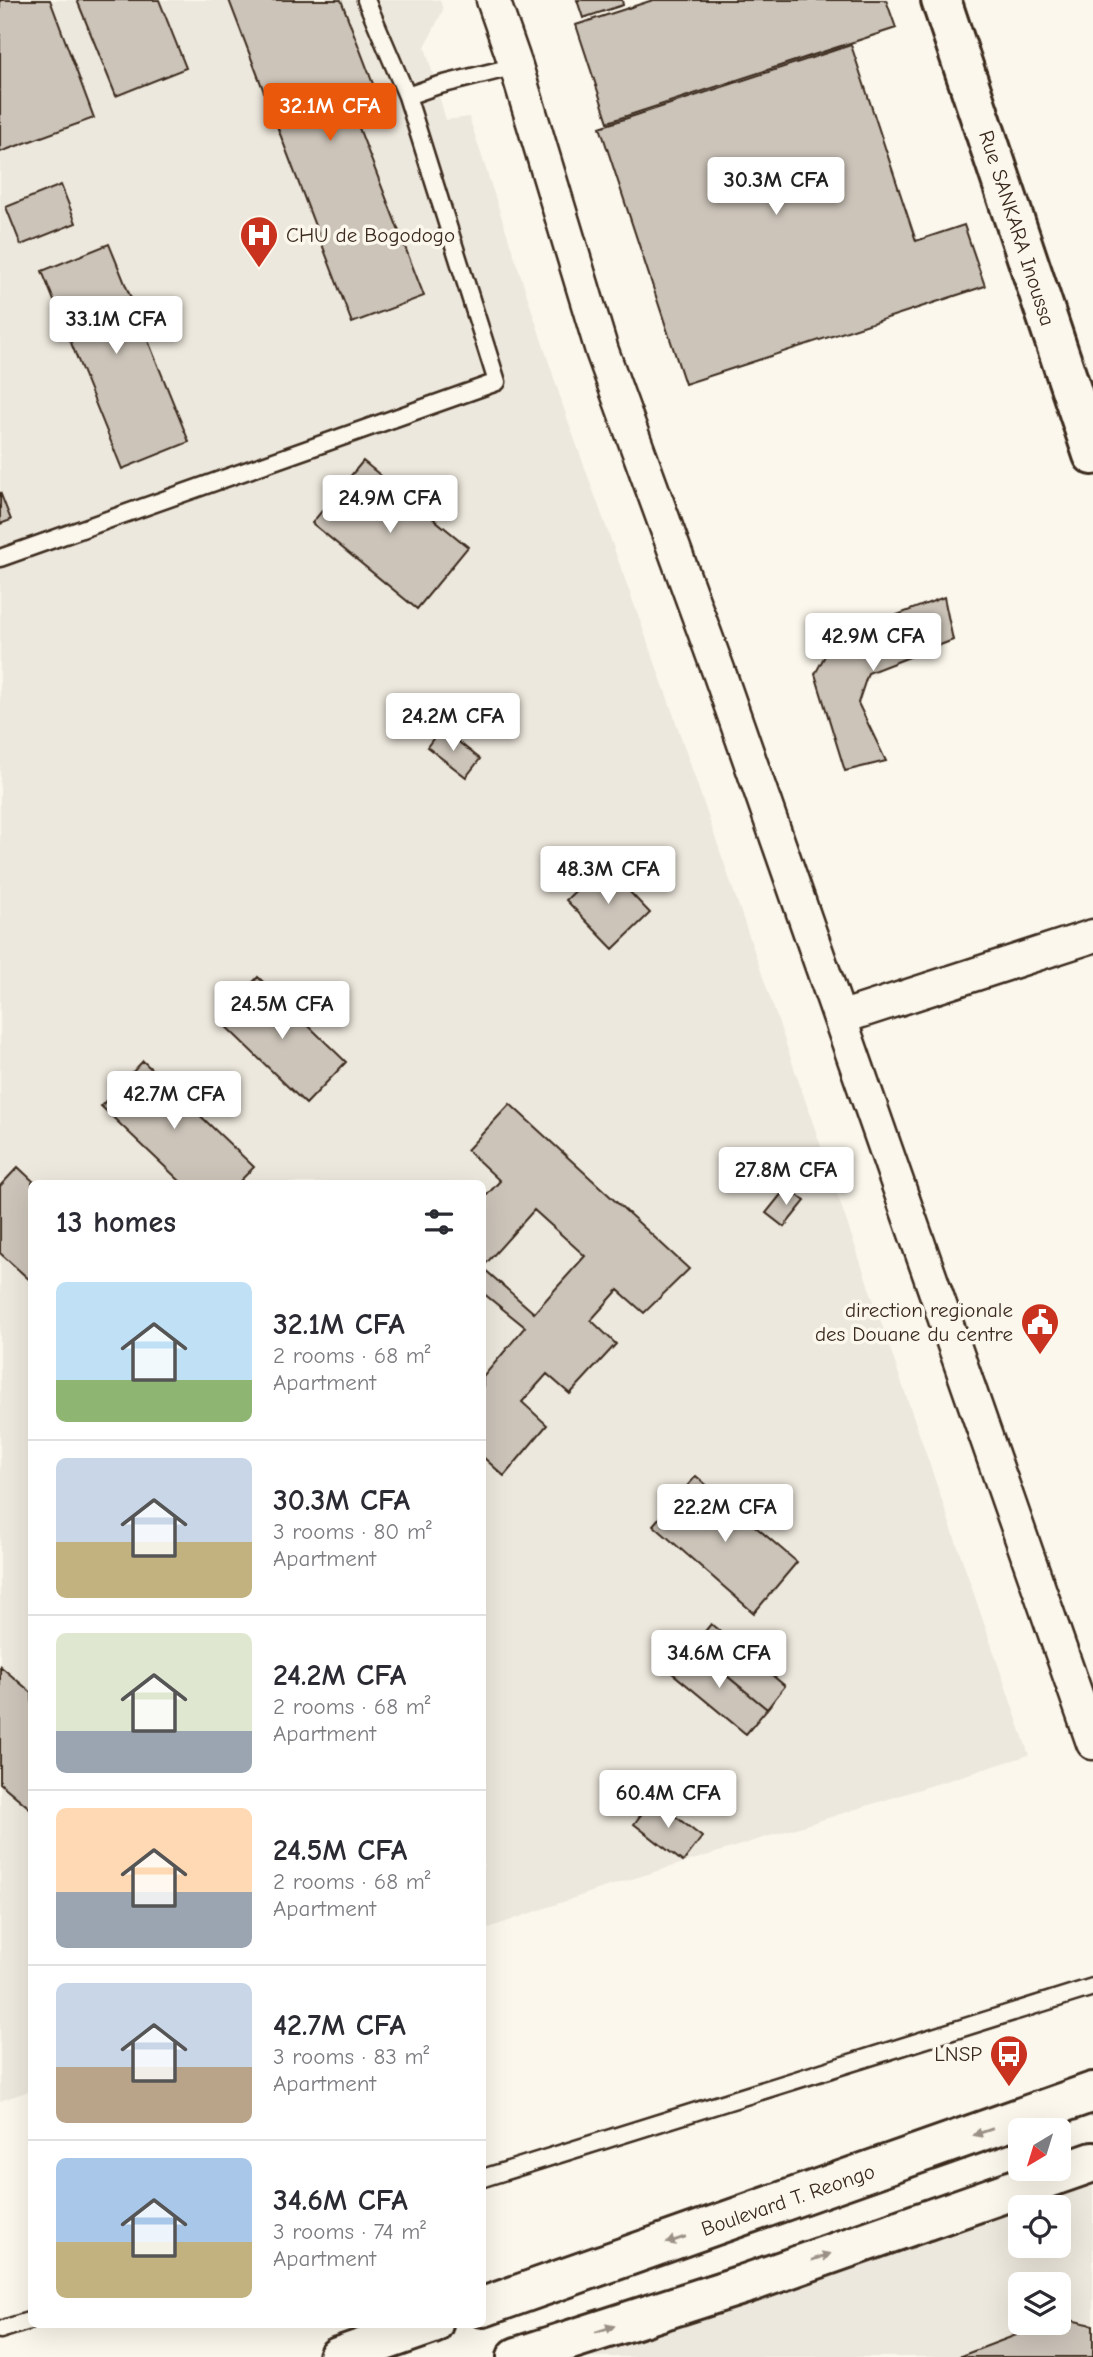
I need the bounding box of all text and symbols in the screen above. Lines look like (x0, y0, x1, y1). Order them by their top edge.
pin: 32.1M CFA (250, 83, 410, 143)
text: 32.1M CFA (279, 92, 381, 119)
street label: Rue SANKARA Inoussa (974, 127, 1060, 329)
pin: 30.3M CFA (696, 158, 856, 217)
text: 30.3M CFA (723, 166, 829, 193)
hospital icon: CHU de Bogodogo (238, 214, 280, 269)
place label: CHU de Bogodogo (286, 223, 455, 247)
pin: 33.1M CFA (36, 296, 196, 356)
text: 33.1M CFA (66, 305, 167, 332)
pin: 24.9M CFA (310, 476, 470, 535)
text: 24.9M CFA (339, 484, 441, 511)
pin: 42.9M CFA (793, 614, 953, 673)
text: 42.9M CFA (821, 622, 925, 649)
pin: 24.2M CFA (373, 694, 533, 753)
text: 24.2M CFA (402, 702, 504, 729)
pin: 48.3M CFA (528, 846, 688, 906)
text: 48.3M CFA (556, 855, 660, 882)
pin: 24.5M CFA (202, 982, 362, 1041)
text: 24.5M CFA (230, 990, 334, 1017)
pin: 42.7M CFA (94, 1072, 254, 1131)
text: 42.7M CFA (123, 1080, 225, 1107)
pin: 27.8M CFA (706, 1148, 866, 1207)
text: 27.8M CFA (735, 1156, 837, 1183)
icon: filters (420, 1203, 458, 1241)
text: 13 homes (56, 1205, 176, 1240)
place label: direction regionale des Douane du centre (815, 1298, 1013, 1346)
public building icon: direction regionale des Douane du centre (1019, 1301, 1061, 1356)
text: 32.1M CFA (273, 1307, 405, 1342)
icon: home (112, 1310, 196, 1394)
text: 2 rooms · 68 m² (273, 1342, 431, 1369)
text: Apartment (273, 1369, 376, 1396)
text: 30.3M CFA (273, 1483, 410, 1518)
pin: 22.2M CFA (645, 1484, 805, 1544)
icon: home (112, 1486, 196, 1570)
text: 22.2M CFA (673, 1493, 777, 1520)
text: 3 rooms · 80 m² (273, 1518, 432, 1545)
text: Apartment (273, 1545, 376, 1572)
pin: 34.6M CFA (639, 1630, 799, 1690)
text: 34.6M CFA (667, 1639, 771, 1666)
text: 24.2M CFA (273, 1658, 406, 1693)
icon: home (112, 1661, 196, 1745)
text: 2 rooms · 68 m² (273, 1693, 431, 1720)
text: Apartment (273, 1720, 376, 1747)
pin: 60.4M CFA (588, 1770, 748, 1830)
text: 60.4M CFA (615, 1779, 721, 1806)
text: 24.5M CFA (273, 1833, 407, 1868)
icon: home (112, 1836, 196, 1920)
text: 2 rooms · 68 m² (273, 1868, 431, 1895)
text: Apartment (273, 1895, 376, 1922)
text: 42.7M CFA (273, 2008, 406, 2043)
icon: home (112, 2011, 196, 2095)
bus stop icon: LNSP (988, 2033, 1030, 2088)
place label: LNSP (934, 2042, 982, 2066)
text: 3 rooms · 83 m² (273, 2043, 429, 2070)
text: Apartment (273, 2070, 376, 2097)
north arrow (1008, 2118, 1071, 2180)
map controls (1008, 2118, 1071, 2335)
one-way arrow (972, 2127, 993, 2138)
street label: Boulevard T. Reongo (698, 2159, 878, 2241)
text: 34.6M CFA (273, 2183, 408, 2218)
icon: home (112, 2186, 196, 2270)
button: locate (1008, 2195, 1071, 2258)
text: 3 rooms · 74 m² (273, 2218, 426, 2245)
one-way arrow (665, 2235, 686, 2246)
text: Apartment (273, 2245, 376, 2272)
one-way arrow (811, 2251, 832, 2262)
button: layers (1008, 2272, 1071, 2335)
one-way arrow (595, 2323, 616, 2333)

